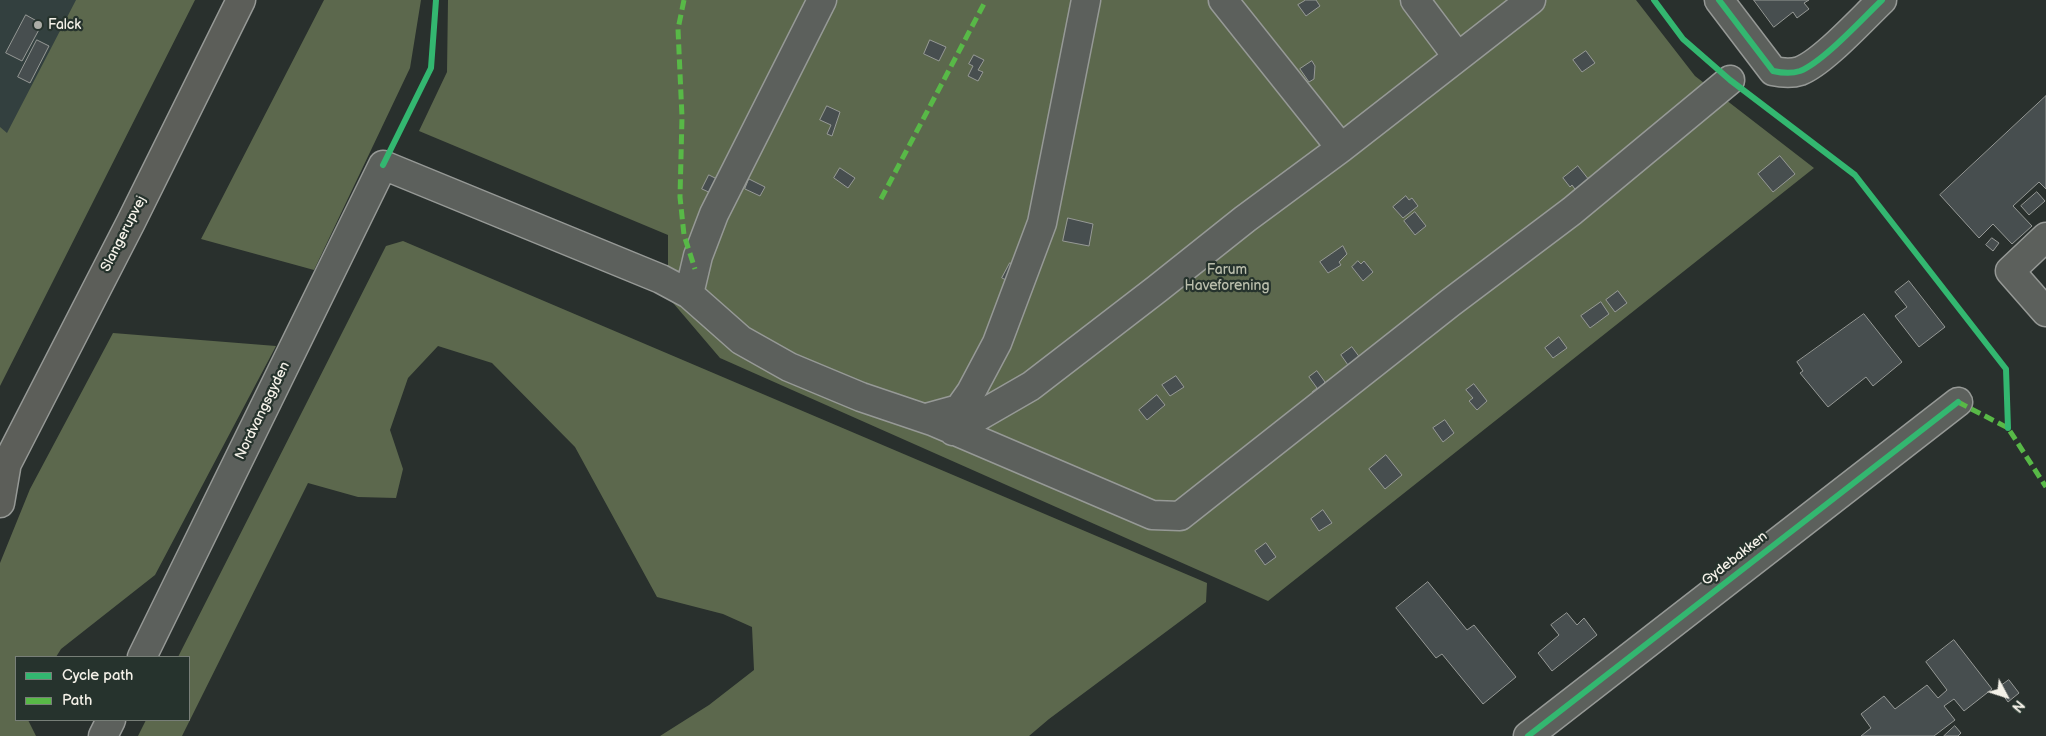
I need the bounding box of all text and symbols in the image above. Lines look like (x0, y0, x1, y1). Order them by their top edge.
place label: Falck (48, 17, 81, 33)
marker: Falck (32, 19, 44, 31)
street label: Slangerupvej (98, 193, 150, 275)
park label: Farum Haveforening (1185, 262, 1269, 294)
street label: Nordvangsgyden (232, 359, 294, 463)
street label: Gydebakken (1699, 528, 1771, 590)
legend (15, 656, 190, 721)
text: Cycle path (62, 666, 133, 685)
north arrow (1981, 671, 2031, 721)
text: Path (62, 691, 92, 710)
text: N (2008, 696, 2028, 715)

